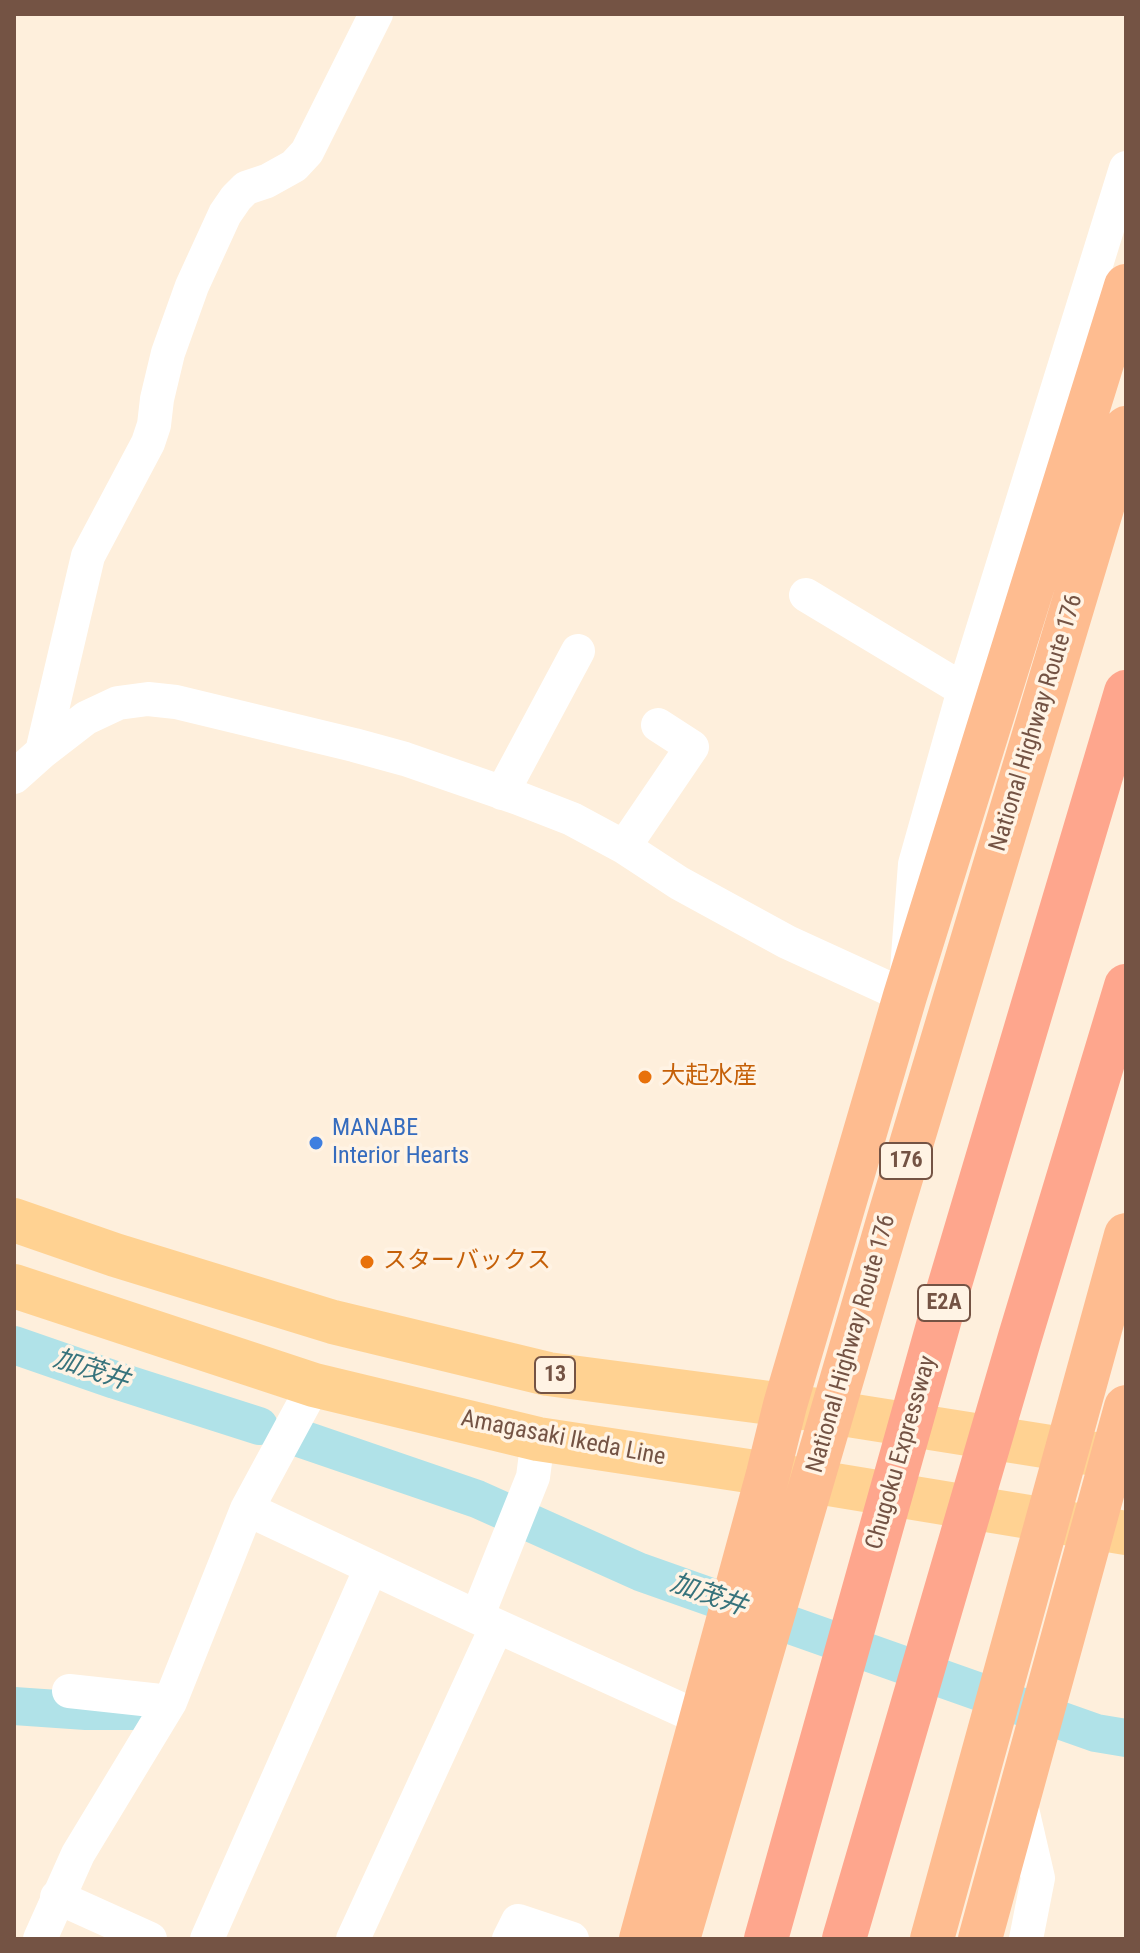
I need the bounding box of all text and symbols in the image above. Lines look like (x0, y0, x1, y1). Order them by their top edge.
street label: National Highway Route 176 (984, 591, 1090, 855)
place label: 大起水産 (661, 1063, 757, 1091)
marker: 大起水産 (636, 1068, 654, 1086)
place label: MANABE Interior Hearts (332, 1115, 469, 1171)
marker: MANABE Interior Hearts (307, 1134, 325, 1152)
road number: 176 (880, 1143, 932, 1179)
street label: National Highway Route 176 (801, 1212, 903, 1476)
place label: スターバックス (383, 1248, 551, 1276)
marker: スターバックス (358, 1253, 376, 1271)
road number: E2A (918, 1285, 970, 1321)
water label: 加茂井 (49, 1344, 133, 1398)
street label: Chugoku Expressway (861, 1353, 943, 1553)
road number: 13 (535, 1357, 575, 1393)
street label: Amagasaki Ikeda Line (458, 1405, 668, 1473)
water label: 加茂井 (666, 1569, 750, 1623)

